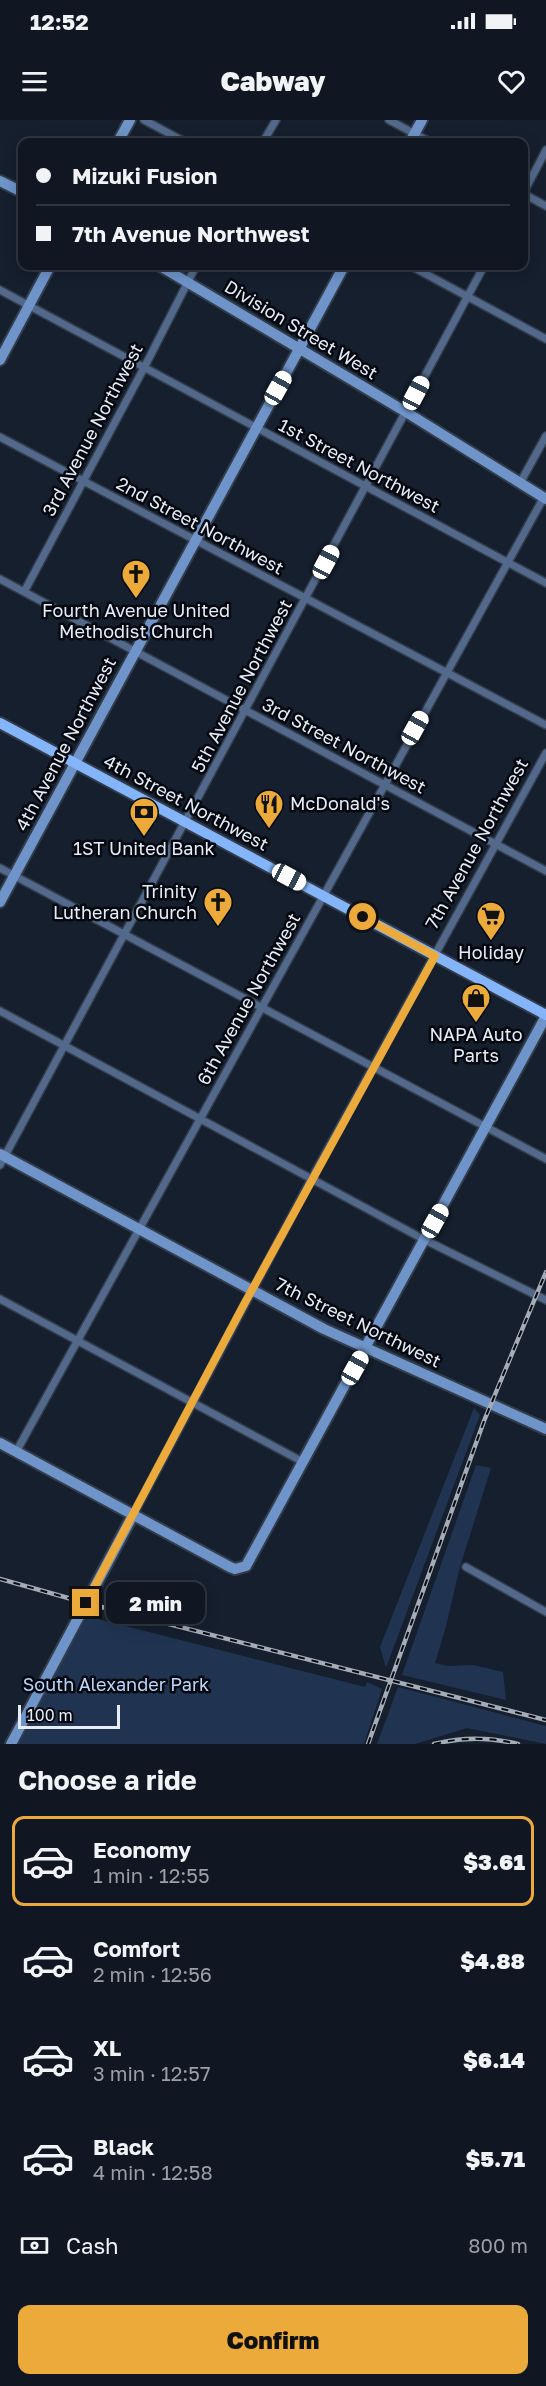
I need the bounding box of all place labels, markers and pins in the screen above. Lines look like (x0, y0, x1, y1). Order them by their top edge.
church icon: Fourth Avenue United Methodist Church (120, 558, 152, 600)
place label: Fourth Avenue United Methodist Church (42, 599, 230, 642)
restaurant icon: McDonald's (253, 788, 285, 830)
place label: McDonald's (290, 792, 390, 814)
bank icon: 1ST United Bank (128, 796, 160, 838)
place label: 1ST United Bank (73, 837, 215, 859)
place label: Trinity Lutheran Church (53, 880, 197, 923)
church icon: Trinity Lutheran Church (202, 886, 234, 928)
supermarket icon: Holiday (475, 900, 507, 942)
place label: Holiday (458, 941, 524, 963)
shop icon: NAPA Auto Parts (460, 982, 492, 1024)
place label: NAPA Auto Parts (429, 1023, 523, 1066)

